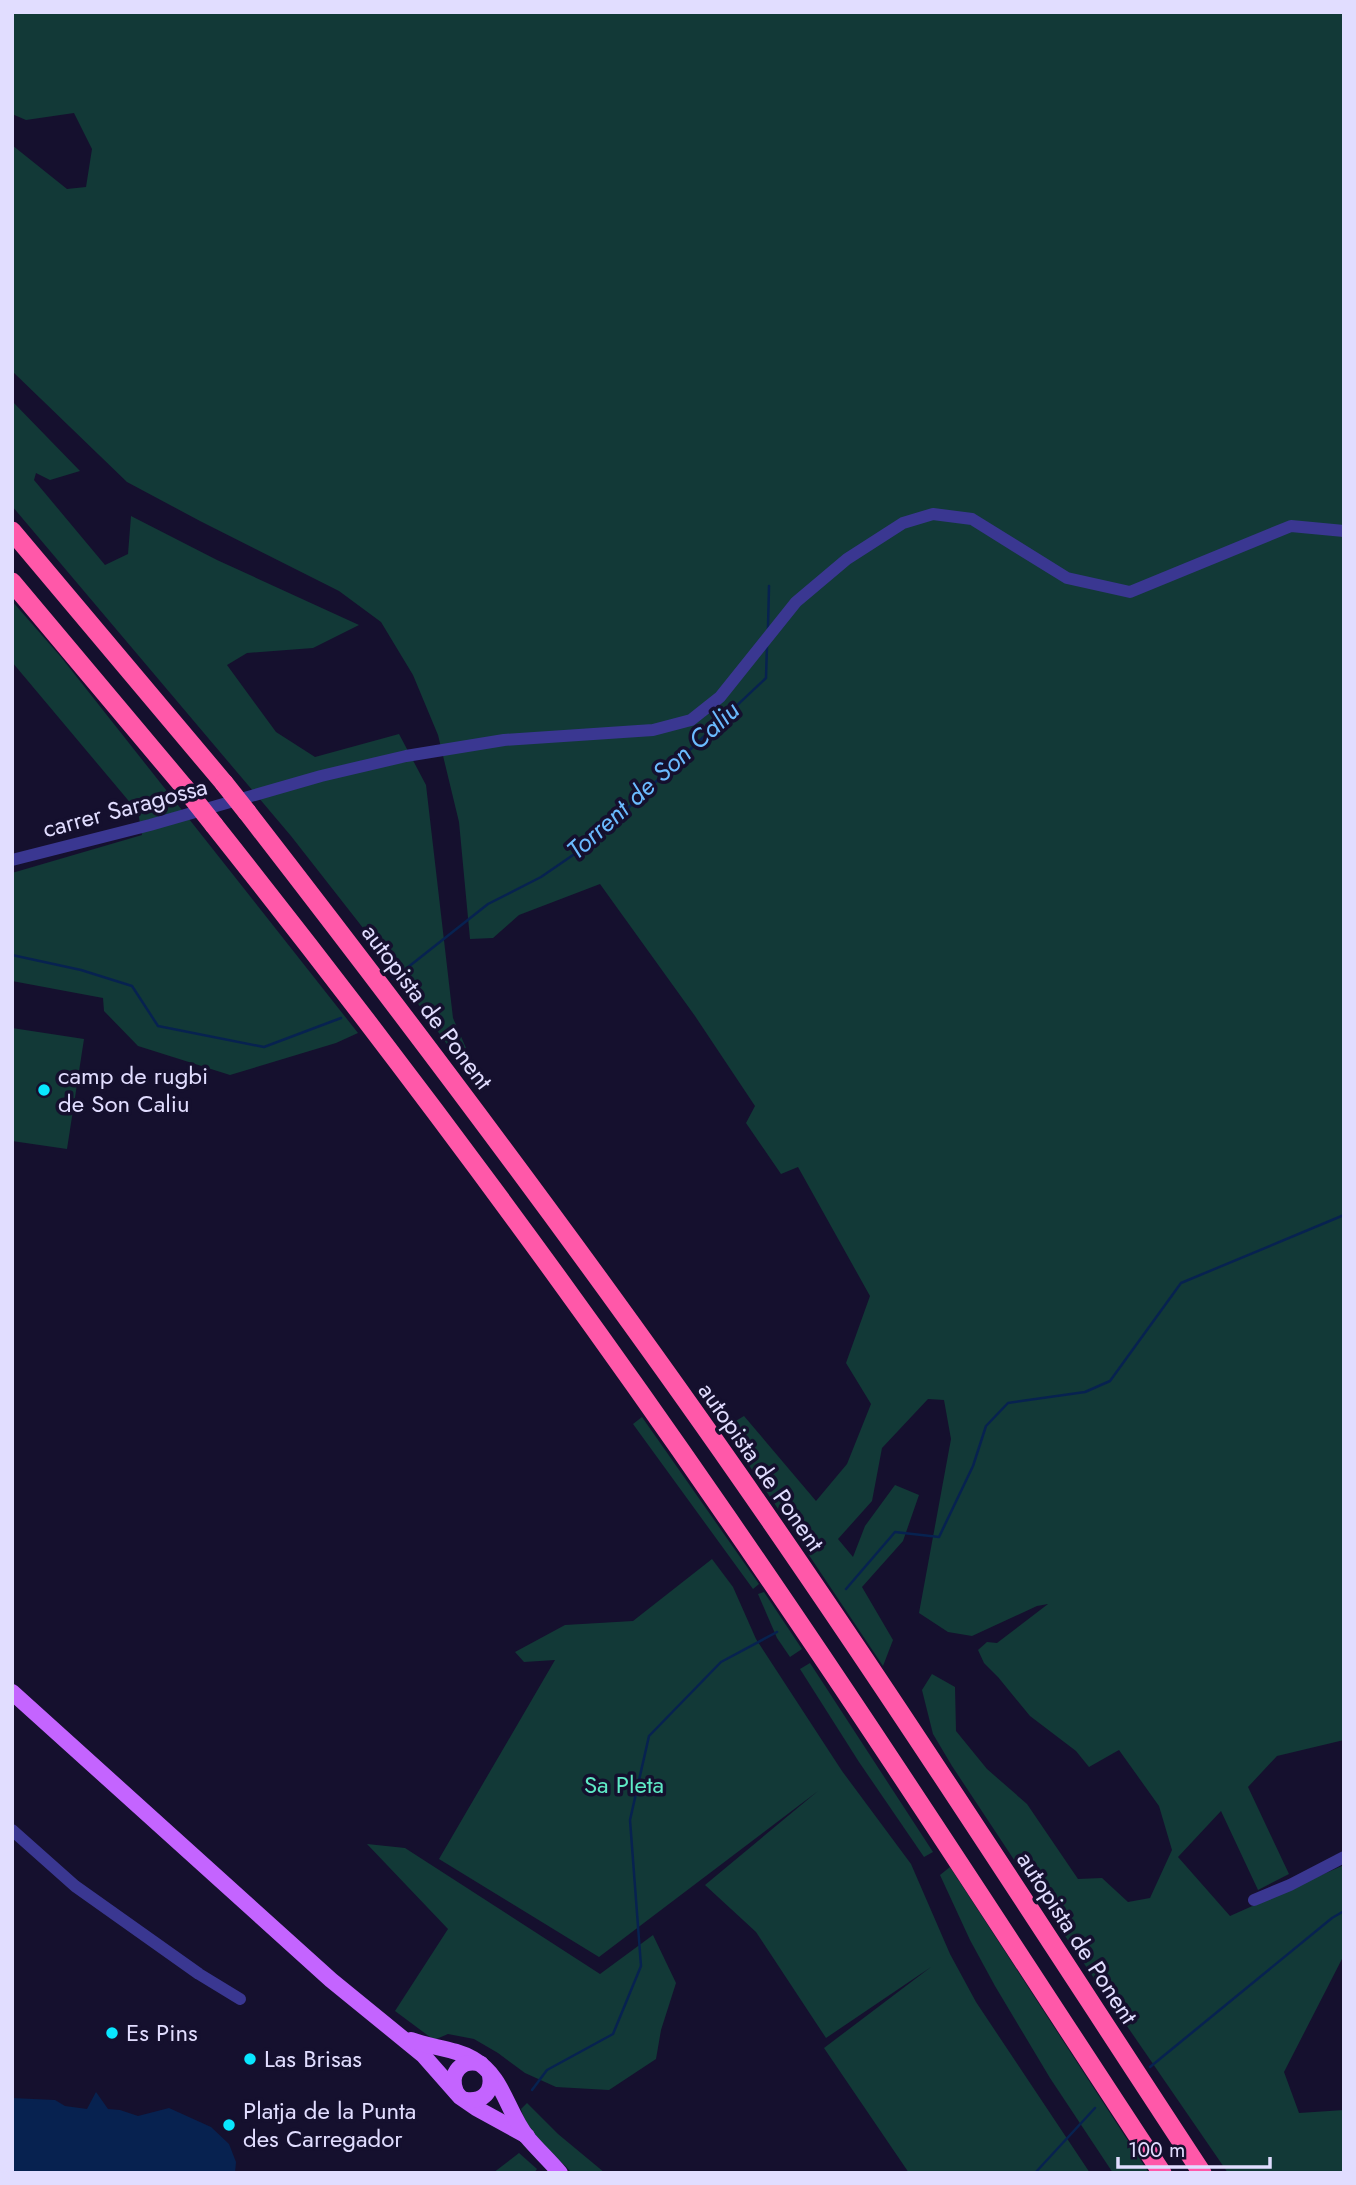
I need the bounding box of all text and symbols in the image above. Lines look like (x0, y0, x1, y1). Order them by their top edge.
water label: Torrent de Son Caliu (558, 692, 748, 868)
street label: carrer Saragossa (39, 769, 211, 846)
street label: autopista de Ponent (353, 917, 501, 1097)
place label: camp de rugbi de Son Caliu (58, 1058, 208, 1121)
marker: camp de rugbi de Son Caliu (36, 1082, 52, 1098)
street label: autopista de Ponent (690, 1375, 833, 1559)
park label: Sa Pleta (584, 1767, 664, 1802)
street label: autopista de Ponent (1008, 1845, 1146, 2031)
place label: Es Pins (126, 2015, 198, 2050)
marker: Es Pins (104, 2025, 120, 2041)
place label: Las Brisas (264, 2041, 362, 2076)
marker: Las Brisas (242, 2051, 258, 2067)
place label: Platja de la Punta des Carregador (243, 2093, 416, 2156)
marker: Platja de la Punta des Carregador (221, 2117, 237, 2133)
scale bar (1118, 2126, 1270, 2170)
text: 100 m (1128, 2135, 1185, 2165)

